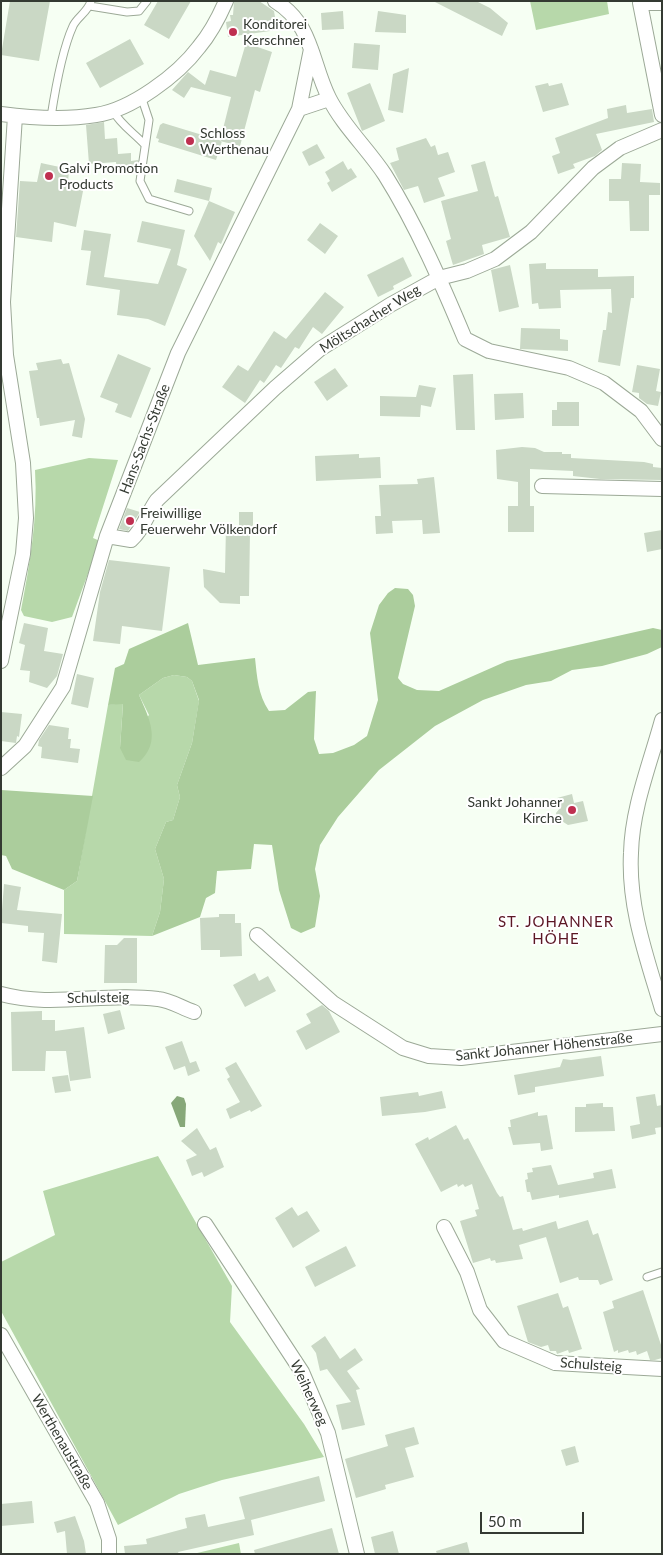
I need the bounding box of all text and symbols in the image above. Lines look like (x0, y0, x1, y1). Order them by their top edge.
place label: Konditorei Kerschner (243, 16, 307, 48)
marker: Konditorei Kerschner (227, 26, 239, 38)
place label: Schloss Werthenau (200, 125, 269, 158)
marker: Schloss Werthenau (184, 135, 196, 147)
place label: Galvi Promotion Products (59, 160, 158, 192)
marker: Galvi Promotion Products (43, 170, 55, 182)
street label: Möltschacher Weg (317, 281, 423, 357)
street label: Hans-Sachs-Straße (116, 382, 174, 496)
place label: Freiwillige Feuerwehr Völkendorf (140, 505, 277, 538)
marker: Freiwillige Feuerwehr Völkendorf (124, 515, 136, 527)
place label: Sankt Johanner Kirche (468, 794, 562, 826)
marker: Sankt Johanner Kirche (566, 804, 578, 816)
district label: ST. JOHANNER HÖHE (496, 913, 616, 948)
street label: Schulsteig (67, 989, 129, 1007)
street label: Sankt Johanner Höhenstraße (455, 1029, 633, 1065)
street label: Schulsteig (559, 1354, 623, 1376)
street label: Weiherweg (287, 1358, 331, 1428)
street label: Werthenaustraße (28, 1391, 96, 1493)
scale bar (483, 1502, 587, 1534)
text: 50 m (488, 1512, 522, 1530)

